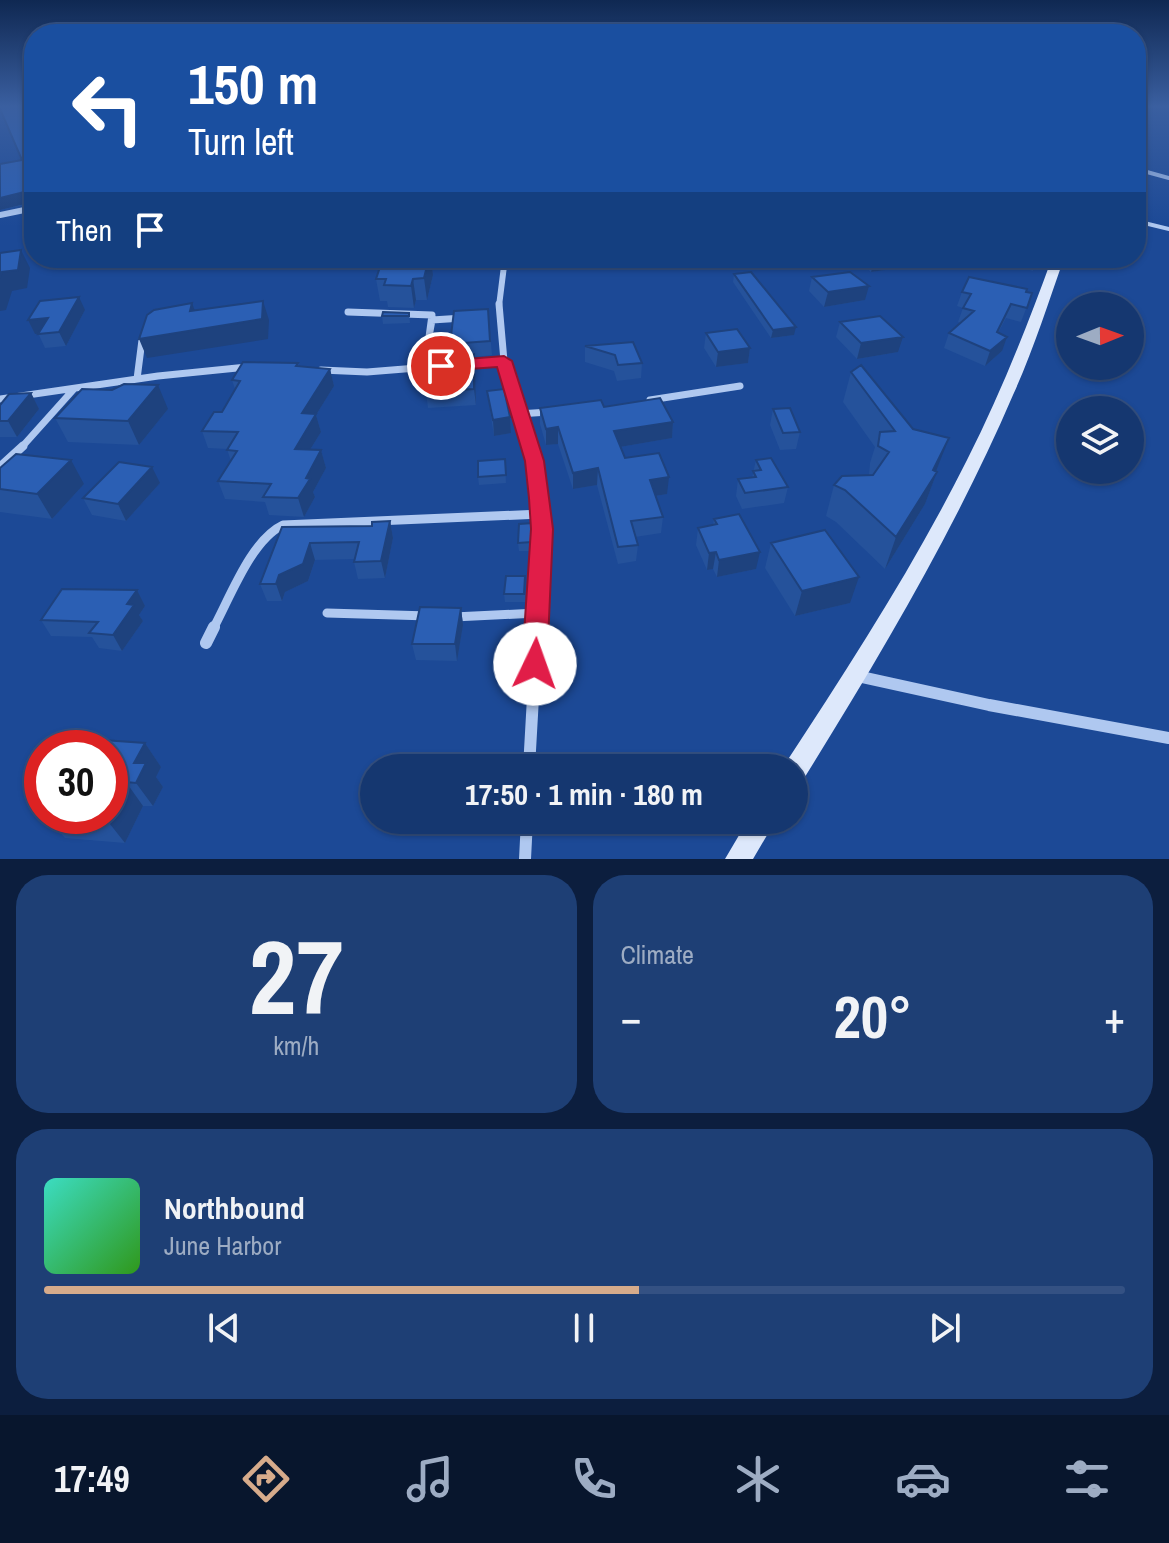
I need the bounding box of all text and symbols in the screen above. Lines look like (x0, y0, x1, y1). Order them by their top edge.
text: 150 m (188, 46, 318, 121)
icon: left (56, 56, 160, 160)
text: Turn left (188, 118, 294, 166)
icon: arrive (128, 208, 172, 252)
text: Then (56, 210, 112, 250)
north arrow (1056, 292, 1144, 380)
map controls (1056, 292, 1144, 484)
pin (407, 332, 475, 400)
icon: arrive (419, 344, 463, 388)
button: layers (1056, 396, 1144, 484)
position arrow (493, 622, 577, 706)
speed limit sign: 30 (24, 730, 128, 834)
text: 17:50 · 1 min · 180 m (465, 774, 703, 814)
text: 27 (249, 906, 344, 1046)
text: Climate (621, 937, 694, 972)
text: 20° (833, 976, 912, 1057)
text: − (621, 987, 642, 1047)
text: + (1104, 987, 1125, 1047)
text: km/h (273, 1028, 319, 1063)
text: Northbound (164, 1188, 305, 1228)
text: June Harbor (164, 1228, 281, 1263)
icon: previous (202, 1306, 246, 1350)
icon: pause (562, 1306, 606, 1350)
icon: next (923, 1306, 967, 1350)
icon: directions (238, 1451, 294, 1507)
icon: music (402, 1451, 458, 1507)
icon: phone (566, 1451, 622, 1507)
icon: climate (730, 1451, 786, 1507)
icon: car (895, 1451, 951, 1507)
icon: filters (1059, 1451, 1115, 1507)
text: 17:49 (54, 1455, 130, 1503)

